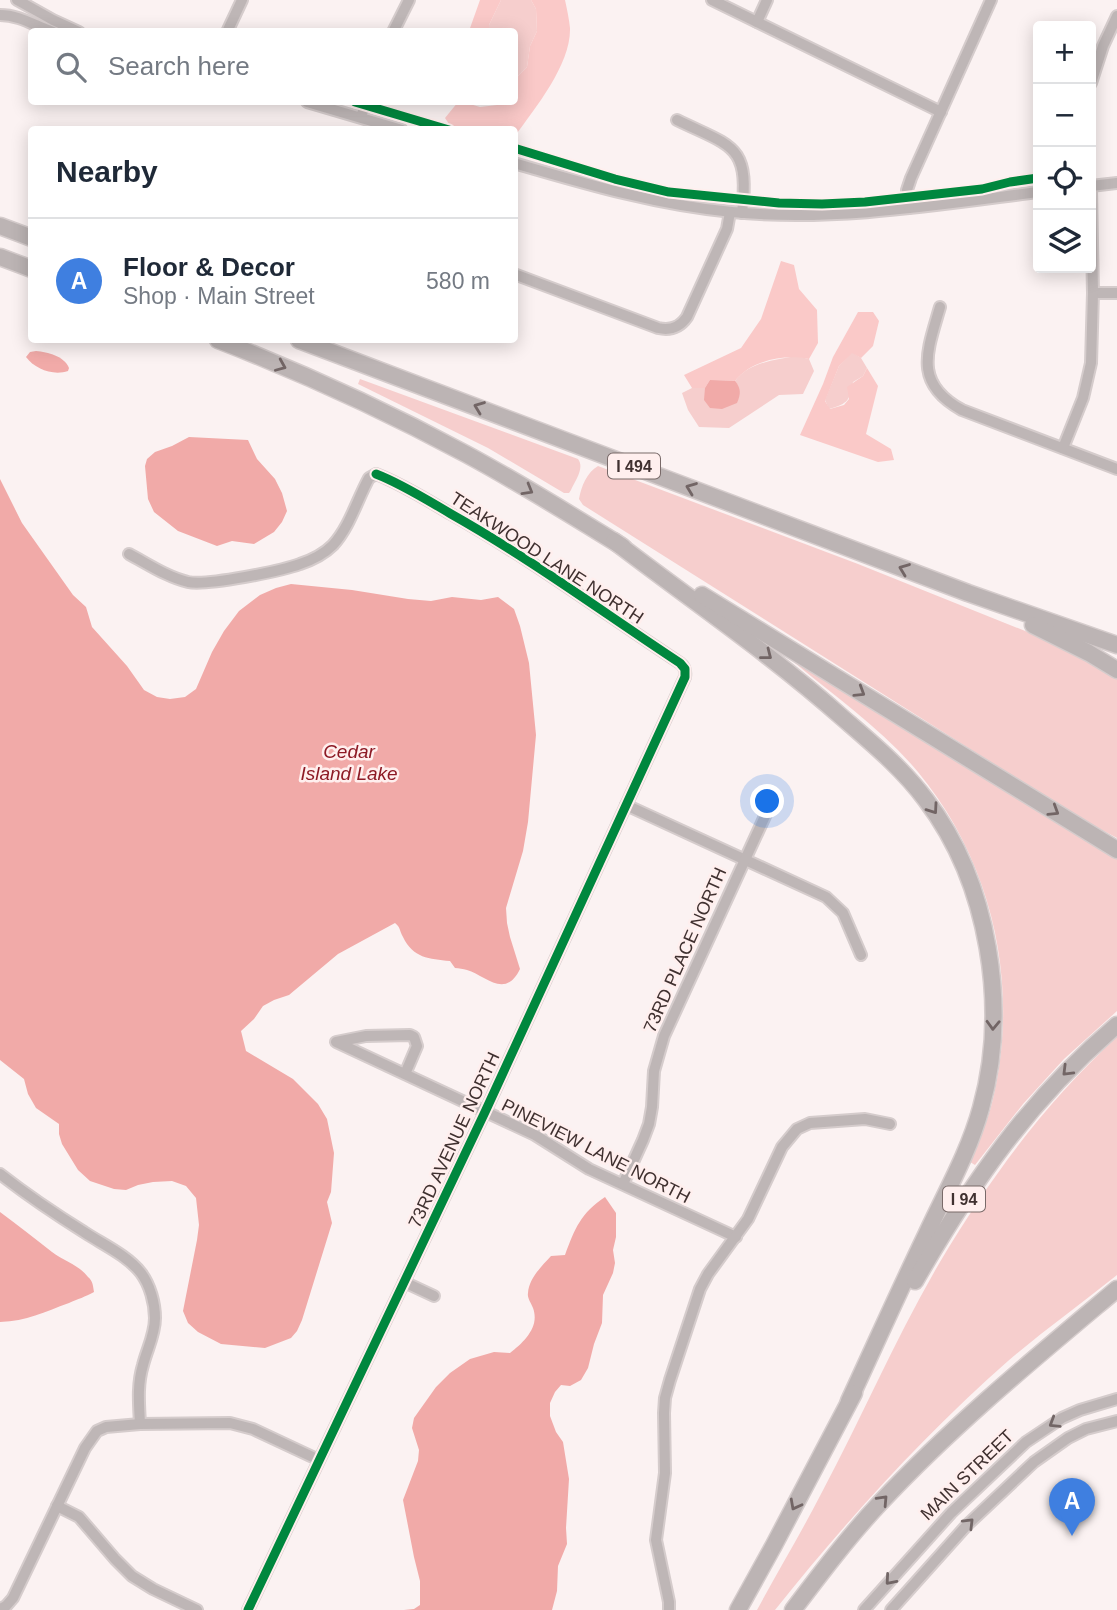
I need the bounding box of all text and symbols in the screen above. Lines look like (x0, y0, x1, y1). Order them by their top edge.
map controls (1033, 21, 1096, 273)
button: + (1033, 21, 1096, 84)
search box (28, 28, 518, 105)
icon: search (52, 48, 90, 86)
text: Search here (108, 51, 250, 81)
button: − (1033, 84, 1096, 147)
button: locate (1033, 147, 1096, 210)
text: Nearby (56, 155, 158, 188)
button: layers (1033, 210, 1096, 273)
text: Floor & Decor (123, 252, 295, 282)
text: A (71, 268, 87, 294)
text: 580 m (426, 268, 490, 294)
text: Shop · Main Street (123, 283, 315, 309)
one-way arrow (275, 357, 287, 371)
one-way arrow (473, 402, 485, 416)
road number: I 494 (608, 453, 660, 478)
one-way arrow (521, 481, 534, 494)
one-way arrow (686, 482, 698, 496)
street label: TEAKWOOD LANE NORTH (447, 488, 647, 628)
one-way arrow (898, 563, 911, 577)
one-way arrow (760, 646, 772, 659)
one-way arrow (853, 683, 866, 696)
water label: Cedar Island Lake (300, 741, 398, 784)
your location (750, 784, 784, 818)
one-way arrow (925, 801, 937, 814)
one-way arrow (1046, 803, 1059, 816)
street label: 73RD PLACE NORTH (640, 864, 730, 1036)
one-way arrow (986, 1020, 1001, 1031)
street label: 73RD AVENUE NORTH (404, 1049, 504, 1231)
one-way arrow (1062, 1063, 1075, 1076)
street label: PINEVIEW LANE NORTH (498, 1095, 694, 1207)
road number: I 94 (943, 1186, 985, 1212)
one-way arrow (1048, 1415, 1061, 1428)
street label: MAIN STREET (917, 1426, 1017, 1524)
pin: A (1049, 1478, 1095, 1536)
one-way arrow (874, 1495, 887, 1508)
one-way arrow (790, 1498, 804, 1511)
one-way arrow (961, 1518, 974, 1531)
one-way arrow (886, 1572, 898, 1585)

